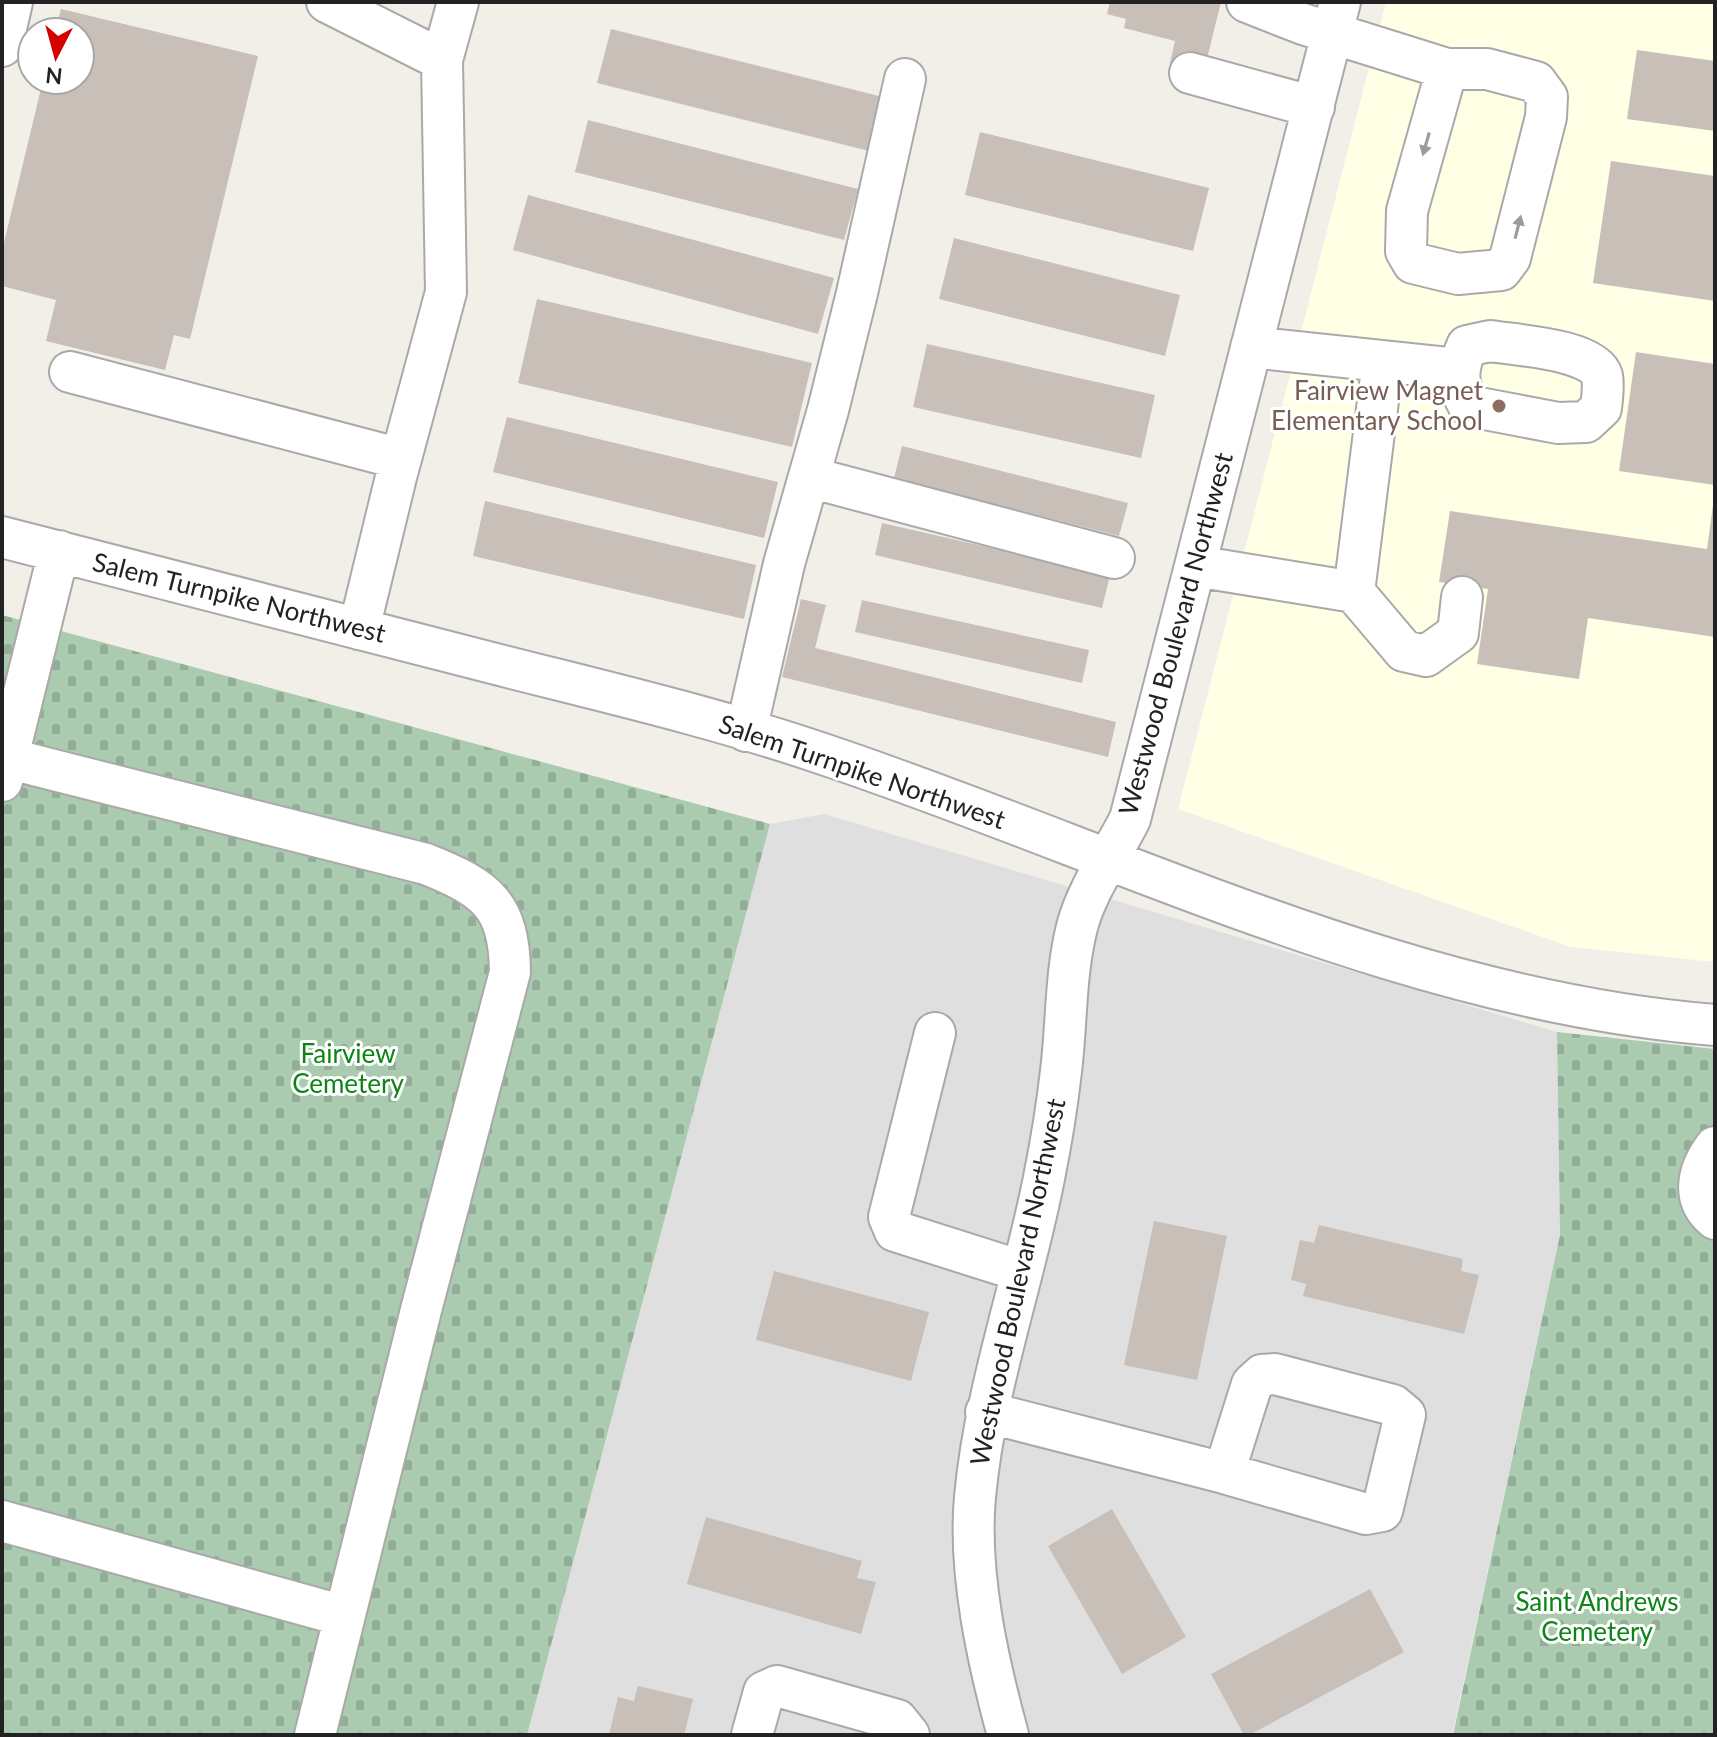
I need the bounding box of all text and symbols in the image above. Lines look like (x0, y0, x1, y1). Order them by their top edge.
north arrow (16, 16, 96, 96)
text: N (44, 62, 64, 91)
one-way arrow (1419, 132, 1431, 157)
one-way arrow (1512, 214, 1524, 239)
place label: Fairview Magnet Elementary School (1271, 374, 1484, 436)
marker: Fairview Magnet Elementary School (1490, 397, 1508, 415)
street label: Westwood Boulevard Northwest (1111, 448, 1239, 819)
street label: Salem Turnpike Northwest (89, 545, 390, 649)
street label: Salem Turnpike Northwest (715, 707, 1010, 835)
park label: Fairview Cemetery (292, 1037, 404, 1099)
street label: Westwood Boulevard Northwest (962, 1095, 1072, 1468)
park label: Saint Andrews Cemetery (1515, 1585, 1679, 1647)

